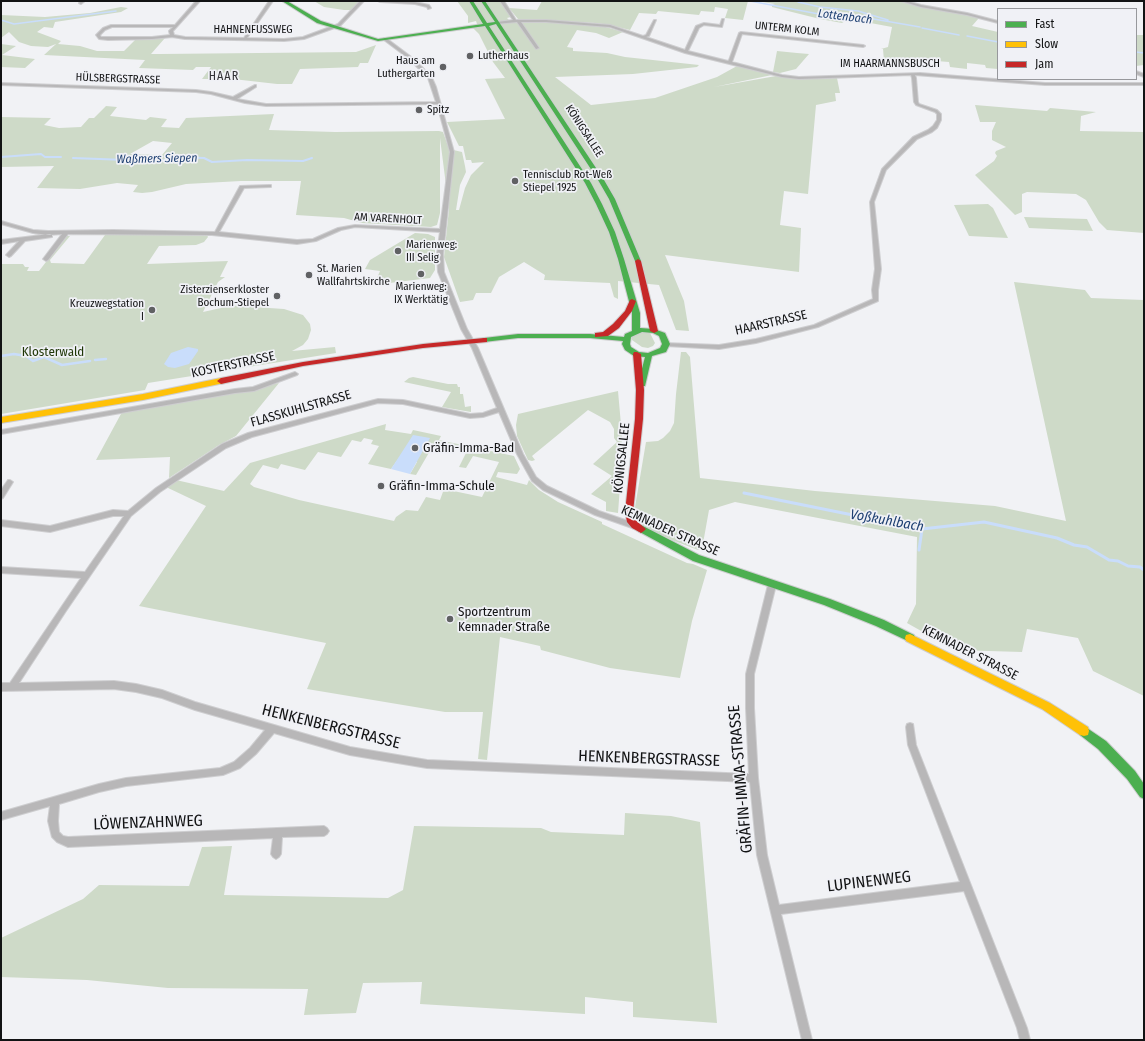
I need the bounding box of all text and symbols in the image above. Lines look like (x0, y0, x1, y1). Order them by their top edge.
water label: Lottenbach (817, 7, 873, 27)
legend (997, 8, 1137, 80)
text: Fast (1035, 17, 1054, 31)
street label: UNTERM KOLM (754, 19, 820, 39)
street label: HAHNENFUSSWEG (213, 23, 293, 37)
text: Slow (1035, 37, 1058, 51)
place label: Lutherhaus (478, 49, 529, 63)
marker: Lutherhaus (465, 51, 475, 61)
place label: Haus am Luthergarten (377, 54, 435, 80)
street label: IM HAARMANNSBUSCH (840, 57, 940, 71)
text: Jam (1035, 57, 1053, 71)
marker: Haus am Luthergarten (438, 62, 448, 72)
district label: HAAR (209, 70, 239, 84)
street label: HÜLSBERGSTRASSE (75, 71, 161, 87)
street label: KÖNIGSALLEE (562, 102, 606, 160)
place label: Spitz (427, 103, 449, 117)
marker: Spitz (414, 105, 424, 115)
water label: Waßmers Siepen (116, 151, 198, 167)
place label: Tennisclub Rot-Weß Stiepel 1925 (523, 168, 612, 194)
marker: Tennisclub Rot-Weß Stiepel 1925 (510, 176, 520, 186)
street label: AM VARENHOLT (354, 211, 422, 227)
place label: Marienweg: III Selig (406, 238, 457, 264)
marker: Marienweg: III Selig (393, 246, 403, 256)
place label: St. Marien Wallfahrtskirche (317, 262, 390, 288)
marker: Marienweg: IX Werktätig (416, 269, 426, 279)
marker: St. Marien Wallfahrtskirche (304, 270, 314, 280)
place label: Marienweg: IX Werktätig (394, 280, 448, 306)
place label: Zisterzienserkloster Bochum-Stiepel (180, 283, 269, 309)
marker: Zisterzienserkloster Bochum-Stiepel (272, 291, 282, 301)
place label: Kreuzwegstation I (70, 297, 144, 323)
marker: Kreuzwegstation I (147, 305, 157, 315)
street label: HAARSTRASSE (733, 307, 809, 339)
park label: Klosterwald (22, 344, 84, 360)
street label: KOSTERSTRASSE (190, 349, 276, 381)
street label: FLASSKUHLSTRASSE (249, 387, 353, 431)
street label: KÖNIGSALLEE (611, 422, 633, 494)
place label: Gräfin-Imma-Bad (423, 440, 514, 456)
marker: Gräfin-Imma-Bad (410, 443, 420, 453)
place label: Gräfin-Imma-Schule (389, 478, 495, 494)
marker: Gräfin-Imma-Schule (376, 481, 386, 491)
street label: KEMNADER STRASSE (619, 502, 721, 560)
water label: Voßkuhlbach (849, 506, 925, 536)
place label: Sportzentrum Kemnader Straße (458, 604, 550, 635)
marker: Sportzentrum Kemnader Straße (445, 614, 455, 624)
street label: KEMNADER STRASSE (919, 622, 1021, 684)
street label: HENKENBERGSTRASSE (260, 701, 402, 753)
street label: GRÄFIN-IMMA-STRASSE (725, 704, 757, 854)
street label: HENKENBERGSTRASSE (578, 747, 720, 771)
street label: LÖWENZAHNWEG (93, 811, 203, 835)
street label: LUPINENWEG (826, 867, 912, 897)

